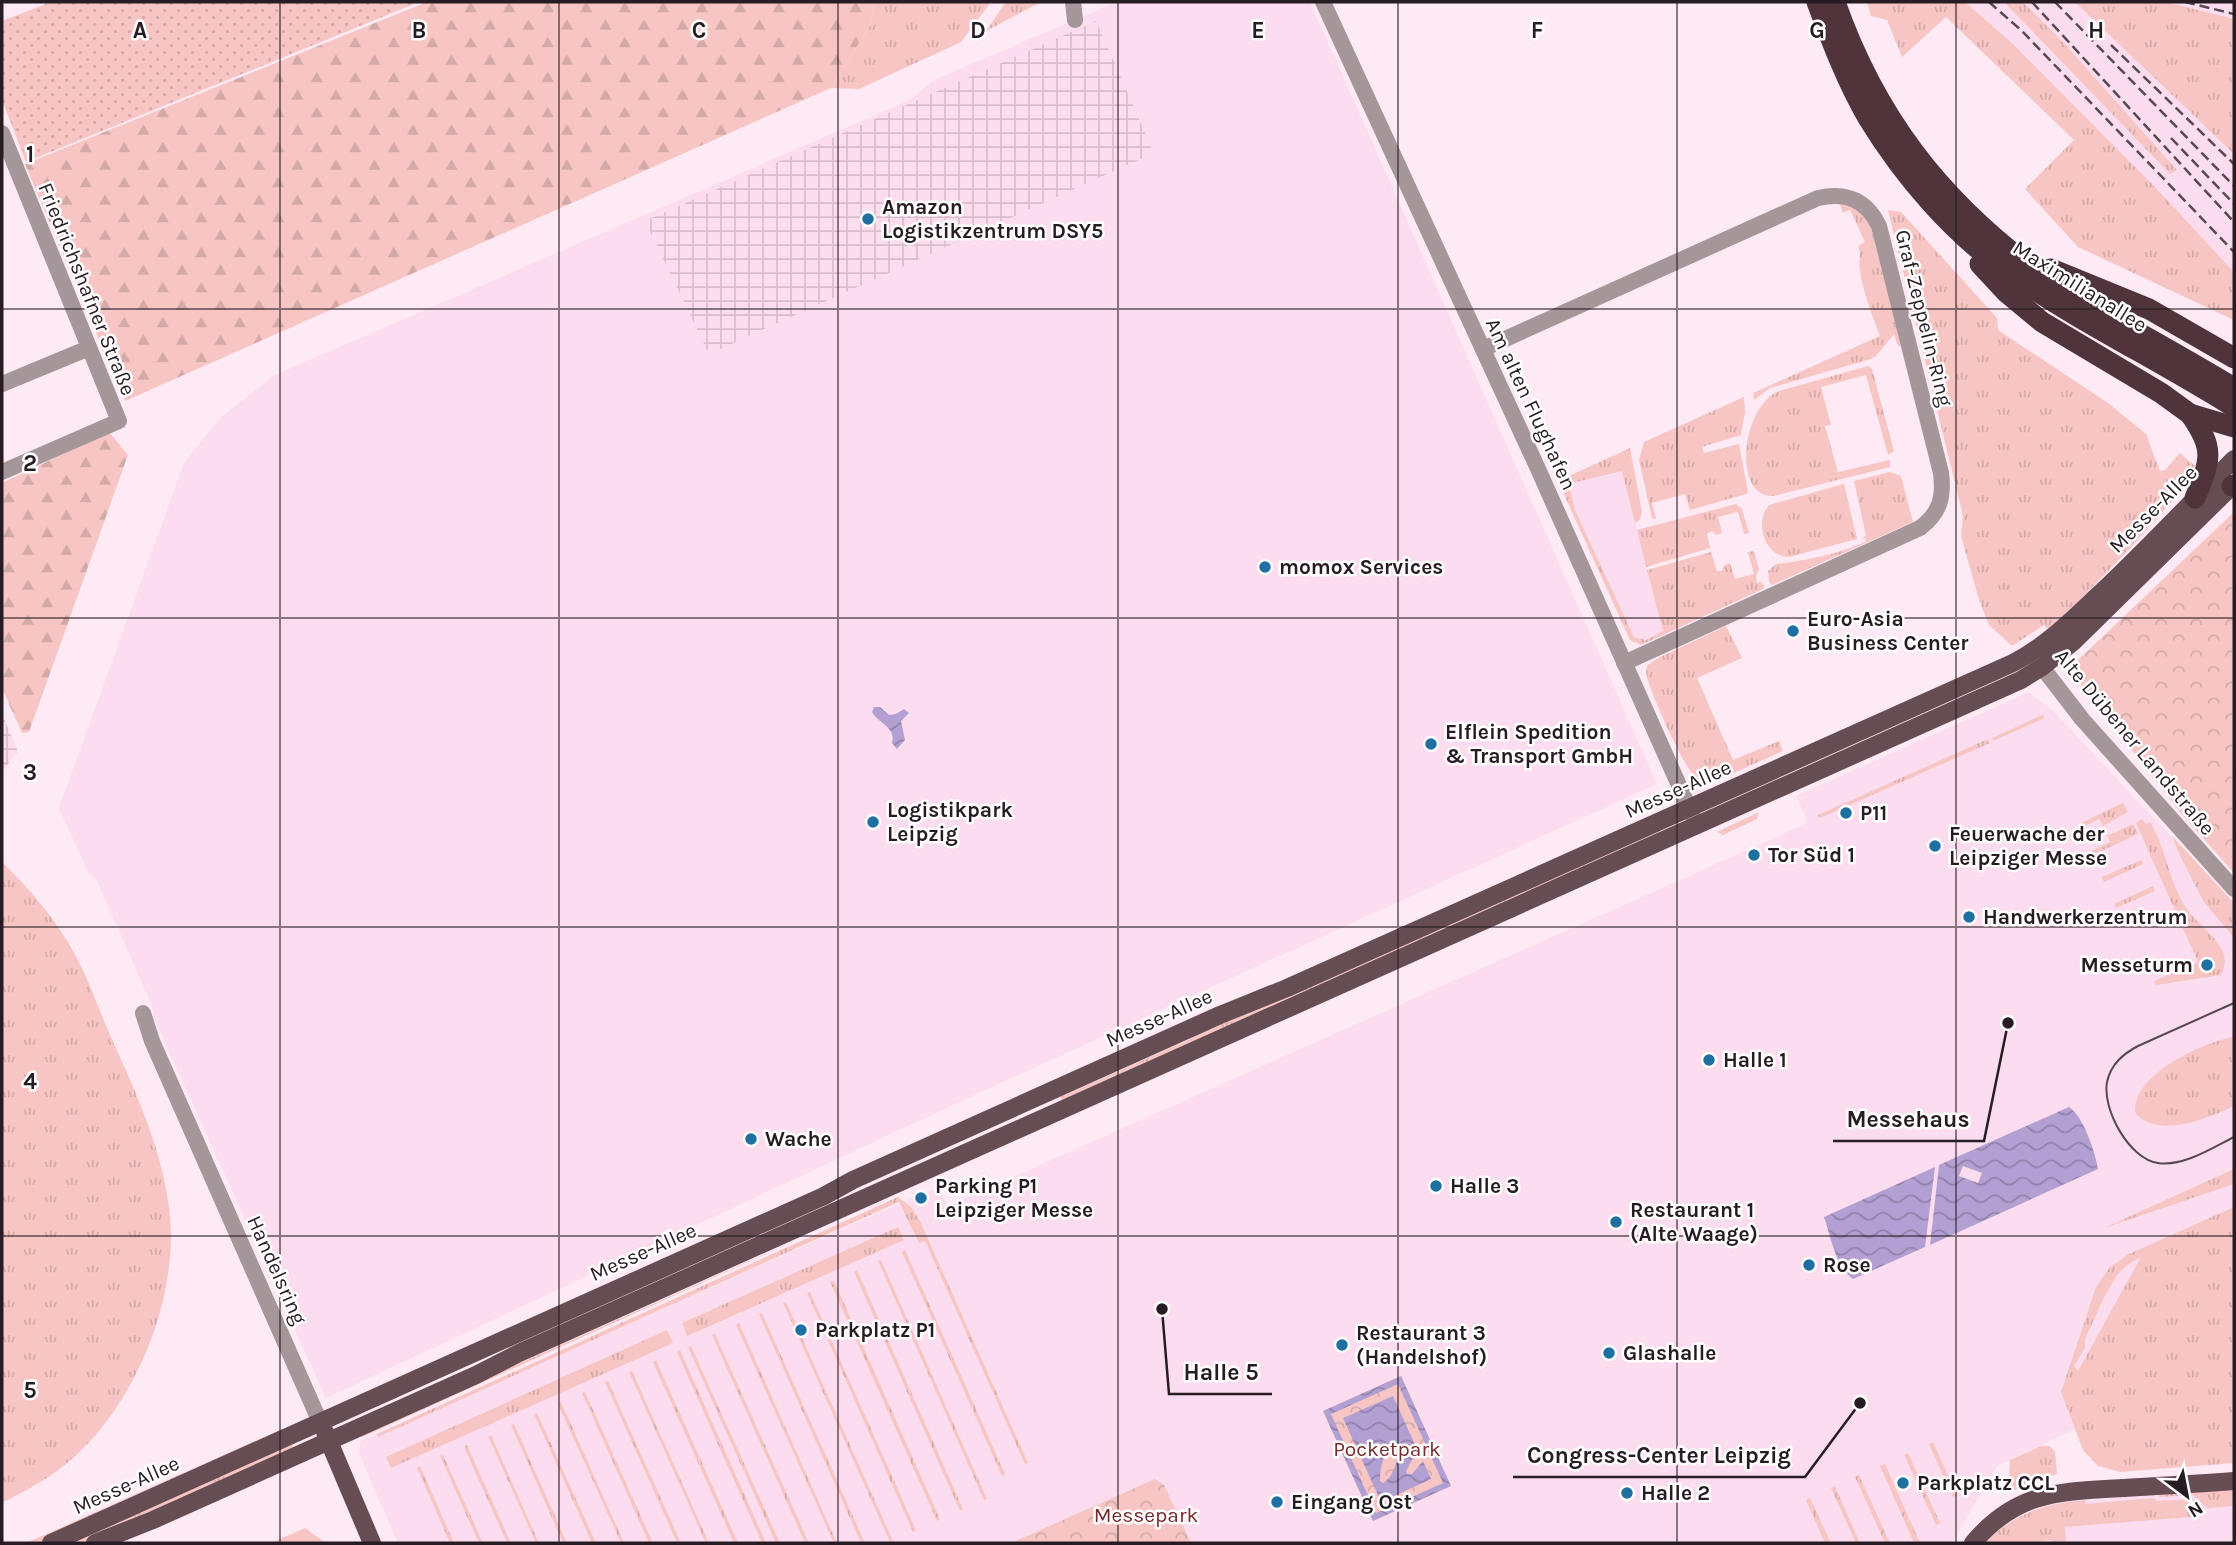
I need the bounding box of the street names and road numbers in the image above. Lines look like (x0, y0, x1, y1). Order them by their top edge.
street label: Friedrichshafner Straße (33, 179, 141, 399)
street label: Graf-Zeppelin-Ring (1890, 227, 1958, 409)
street label: Maximilianallee (2009, 235, 2151, 337)
street label: Am alten Flughafen (1481, 314, 1581, 494)
street label: Messe-Allee (2104, 460, 2202, 558)
street label: Alte Dübener Landstraße (2050, 644, 2220, 840)
street label: Messe-Allee (1621, 755, 1735, 823)
street label: Messe-Allee (1102, 984, 1216, 1052)
street label: Handelsring (242, 1212, 312, 1328)
street label: Messe-Allee (586, 1218, 700, 1286)
street label: Messe-Allee (69, 1451, 183, 1519)

